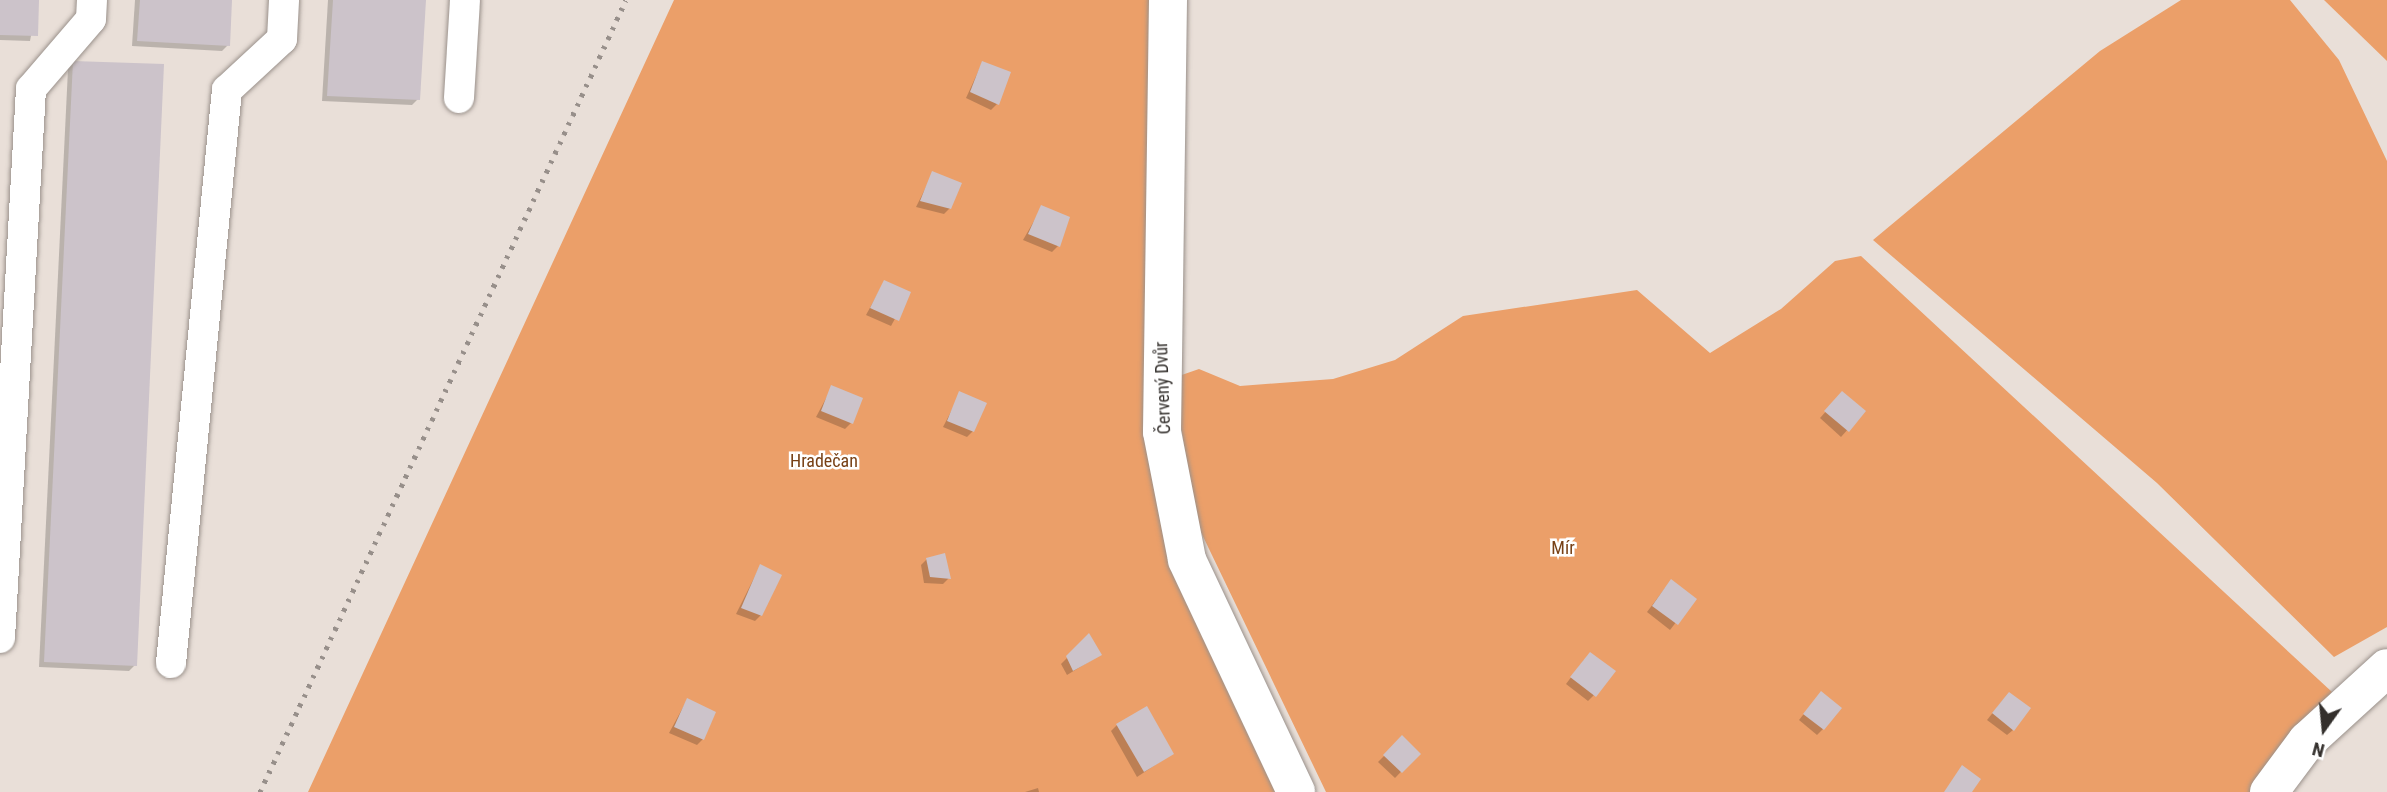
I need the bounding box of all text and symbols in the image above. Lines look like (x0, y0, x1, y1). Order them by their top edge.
street label: Červený Dvůr (1151, 341, 1175, 435)
park label: Hradečan (790, 450, 858, 472)
park label: Mír (1551, 537, 1575, 559)
north arrow (2289, 694, 2359, 764)
text: N (2310, 737, 2327, 762)

